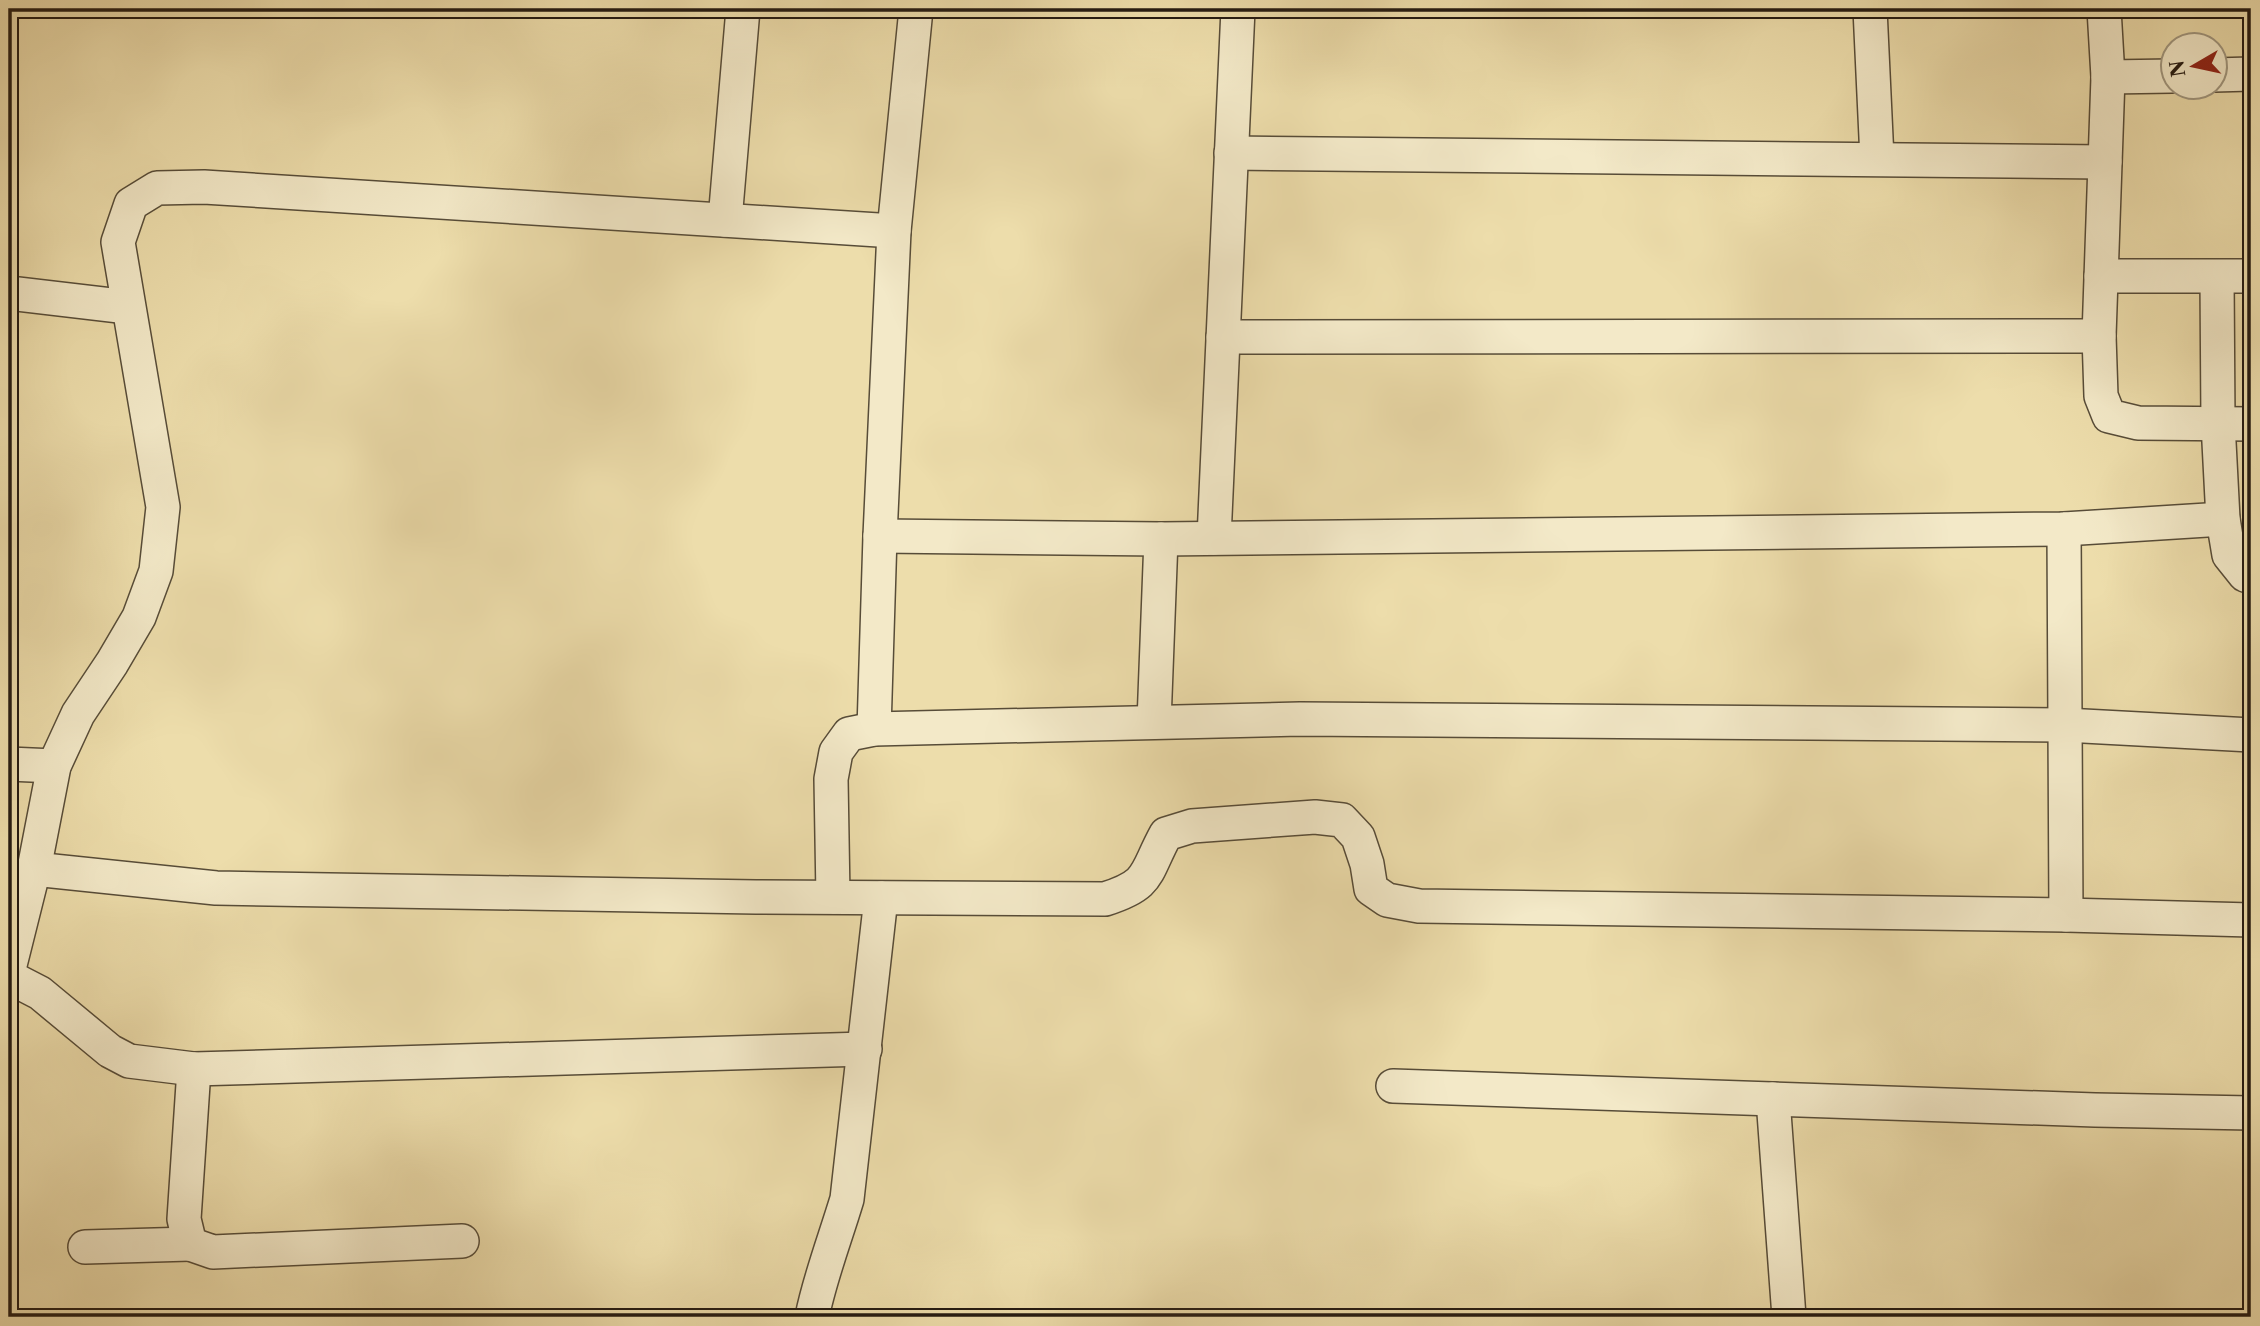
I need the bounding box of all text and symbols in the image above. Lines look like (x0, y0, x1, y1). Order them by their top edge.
north arrow (2158, 32, 2228, 102)
text: N (2165, 59, 2190, 79)

